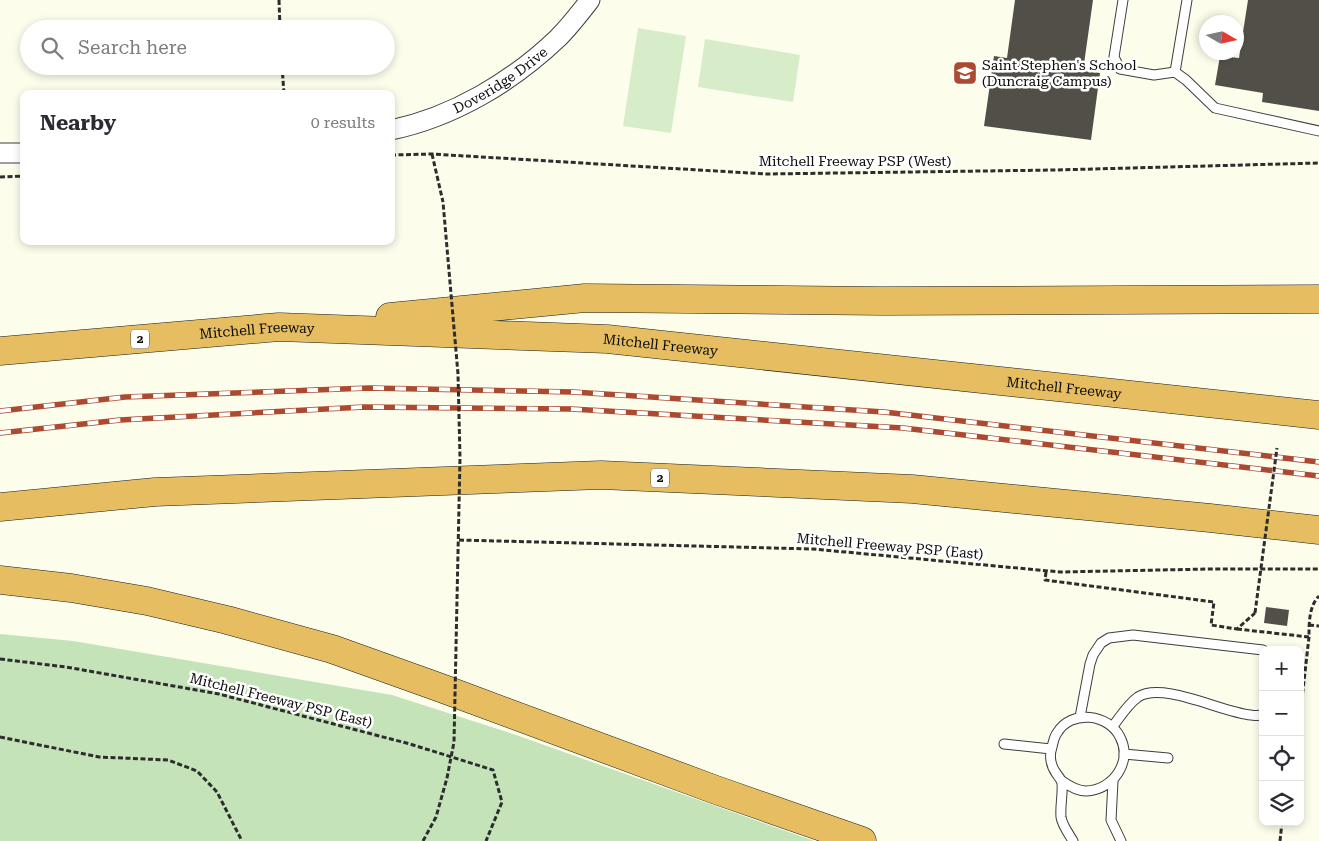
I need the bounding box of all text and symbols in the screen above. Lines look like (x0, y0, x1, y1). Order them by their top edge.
north arrow (1199, 15, 1244, 60)
search box (20, 20, 395, 75)
icon: search (38, 34, 66, 62)
text: Search here (78, 36, 187, 59)
street label: Doveridge Drive (450, 43, 551, 116)
place label: Saint Stephen's School (Duncraig Campus) (982, 57, 1137, 89)
school or university icon: Saint Stephen's School (Duncraig Campus) (952, 60, 978, 86)
text: Nearby (40, 111, 116, 135)
text: 0 results (311, 113, 375, 132)
street label: Mitchell Freeway PSP (West) (759, 153, 951, 169)
street label: Mitchell Freeway (199, 319, 316, 342)
road number: 2 (131, 329, 149, 348)
street label: Mitchell Freeway (602, 331, 720, 359)
street label: Mitchell Freeway (1006, 374, 1123, 402)
road number: 2 (651, 468, 669, 488)
street label: Mitchell Freeway PSP (East) (796, 530, 984, 562)
map controls (1259, 646, 1304, 826)
button: + (1259, 646, 1304, 691)
street label: Mitchell Freeway PSP (East) (188, 670, 374, 730)
button: − (1259, 691, 1304, 736)
button: locate (1259, 736, 1304, 781)
button: layers (1259, 781, 1304, 826)

